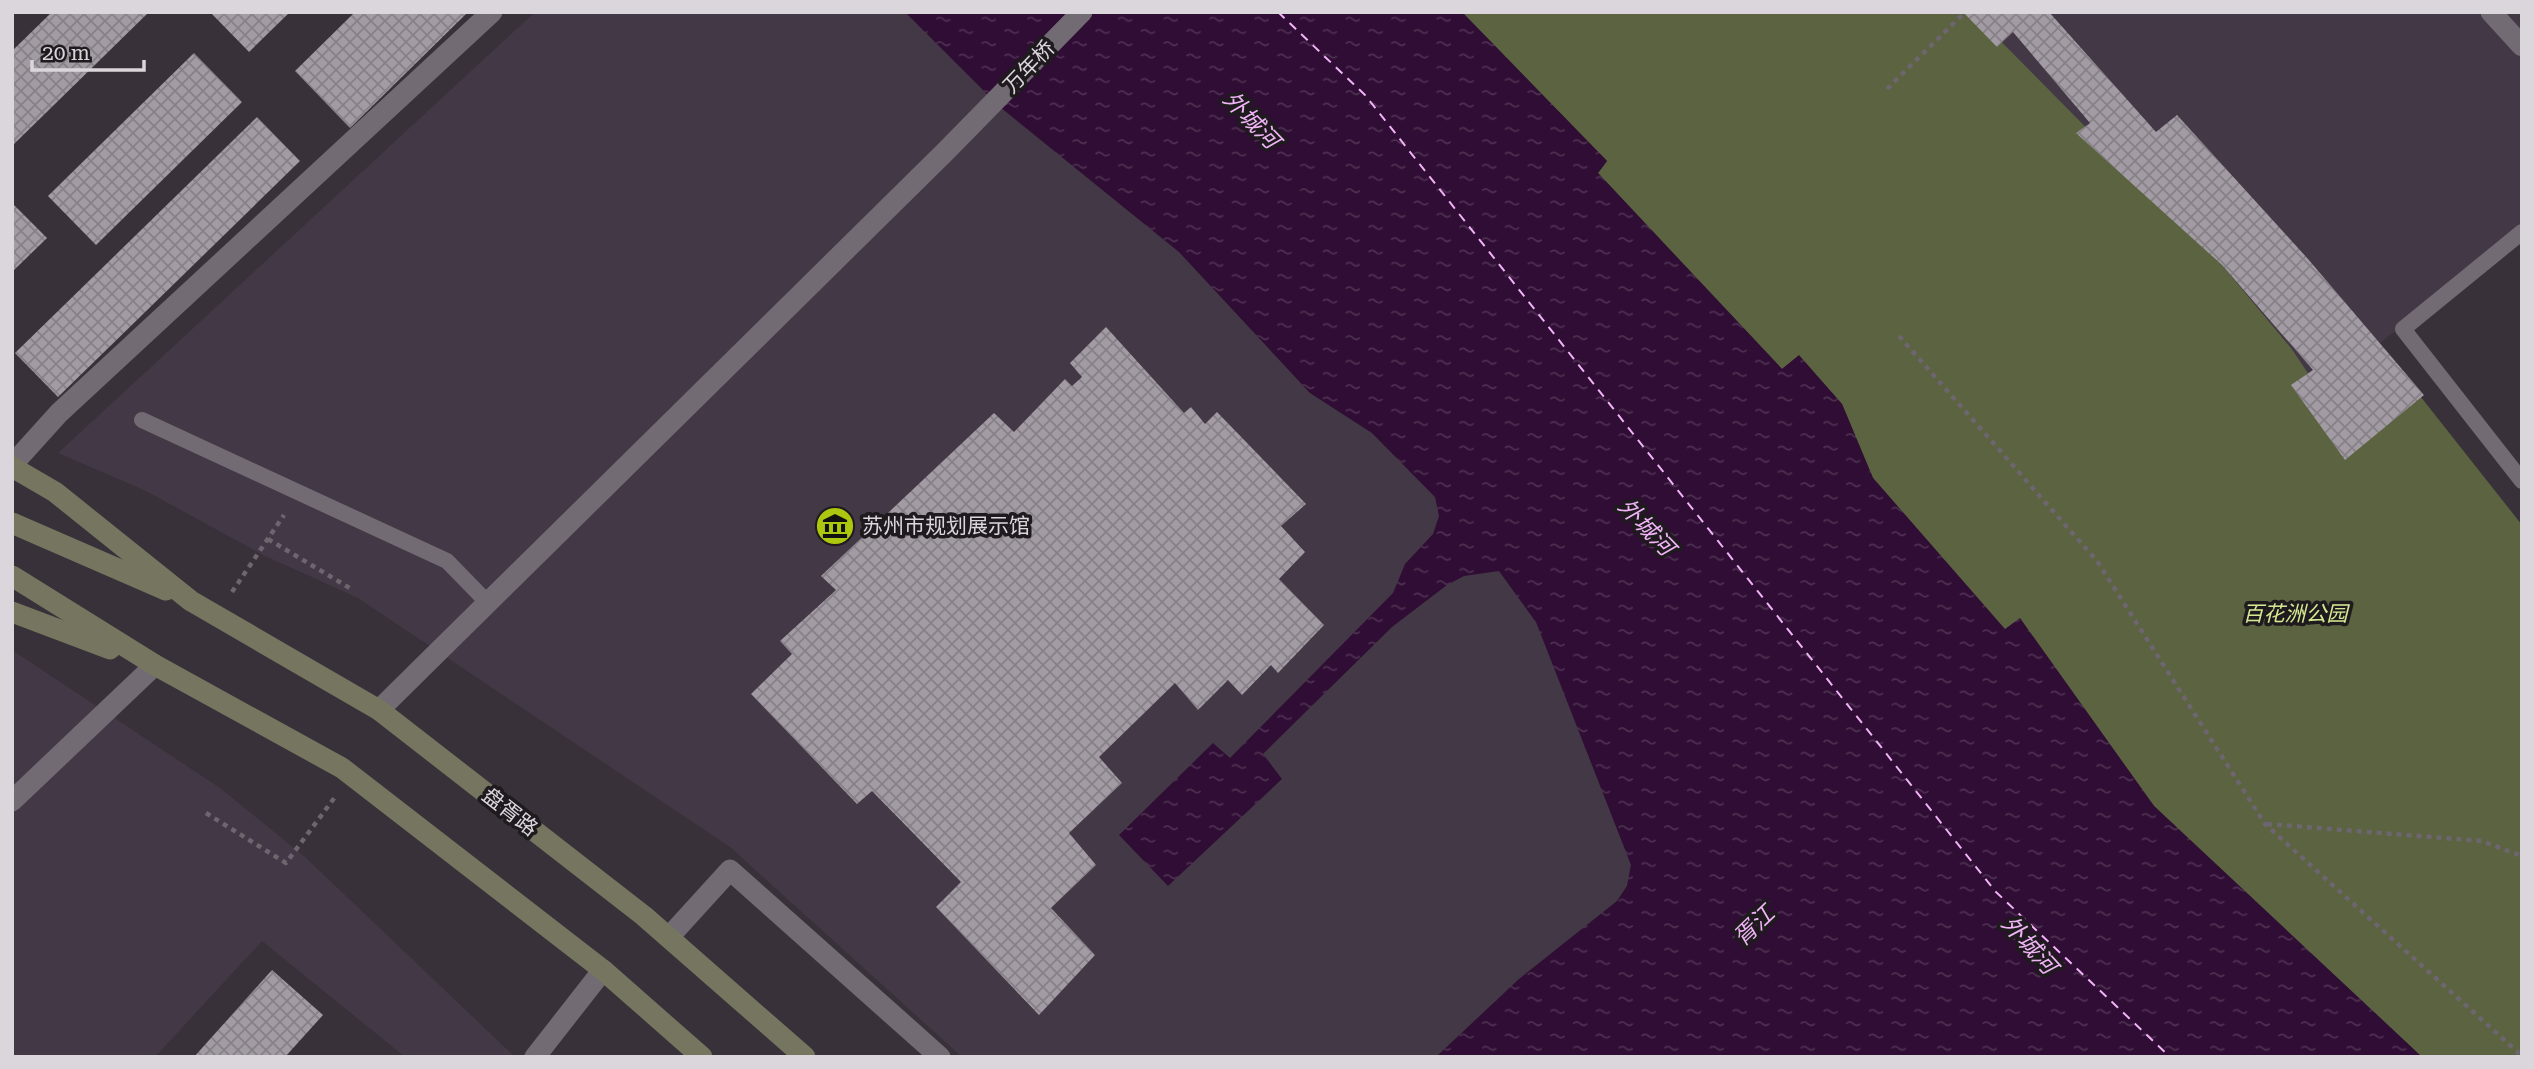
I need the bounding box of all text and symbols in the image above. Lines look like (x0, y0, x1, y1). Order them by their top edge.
scale bar (32, 28, 144, 72)
street label: 万年桥 (998, 36, 1060, 98)
text: 20 m (42, 41, 90, 65)
water label: 外城河 (1217, 86, 1287, 157)
water label: 外城河 (1612, 493, 1682, 564)
museum icon: 苏州市规划展示馆 (814, 505, 856, 547)
place label: 苏州市规划展示馆 (862, 514, 1030, 538)
park label: 百花洲公园 (2243, 602, 2350, 626)
street label: 盘胥路 (478, 783, 542, 841)
water label: 胥江 (1728, 898, 1782, 952)
water label: 外城河 (1996, 910, 2065, 983)

